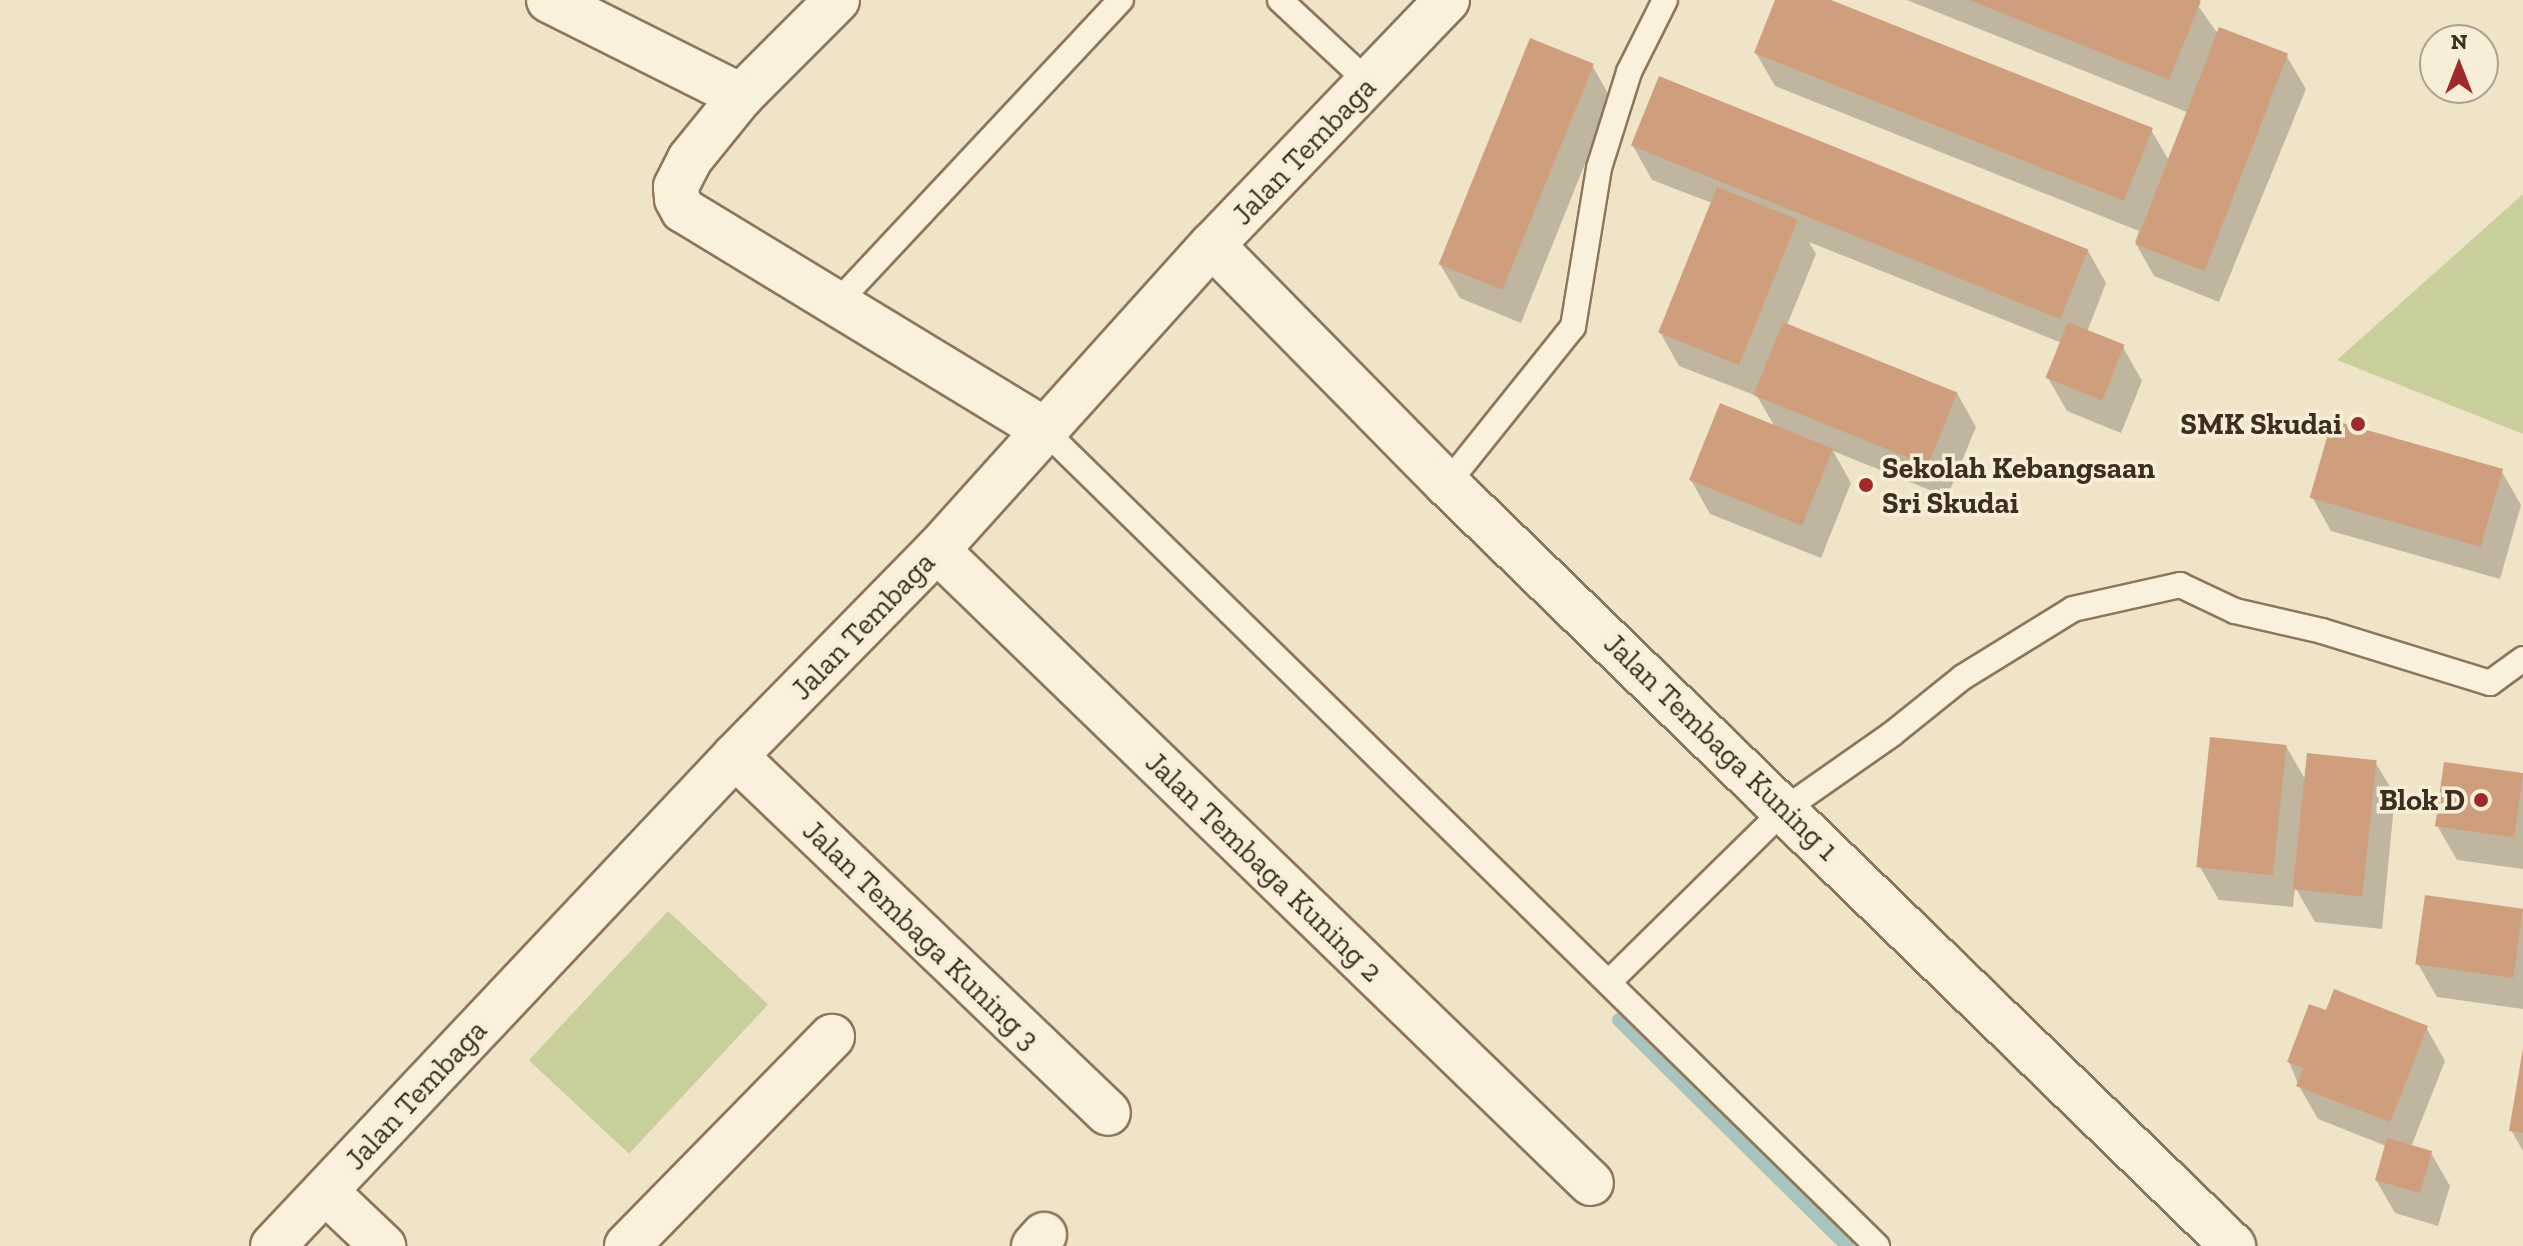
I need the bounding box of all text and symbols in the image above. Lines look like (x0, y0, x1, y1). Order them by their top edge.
north arrow (2419, 24, 2499, 104)
text: N (2451, 28, 2467, 55)
street label: Jalan Tembaga (1224, 69, 1384, 233)
place label: SMK Skudai (2180, 406, 2342, 442)
marker: SMK Skudai (2349, 415, 2367, 433)
place label: Sekolah Kebangsaan Sri Skudai (1882, 450, 2155, 520)
marker: Sekolah Kebangsaan Sri Skudai (1857, 476, 1875, 494)
street label: Jalan Tembaga (783, 544, 943, 708)
street label: Jalan Tembaga Kuning 1 (1596, 626, 1846, 868)
street label: Jalan Tembaga Kuning 2 (1138, 744, 1390, 990)
place label: Blok D (2379, 782, 2465, 818)
marker: Blok D (2472, 791, 2490, 809)
street label: Jalan Tembaga Kuning 3 (795, 813, 1047, 1057)
street label: Jalan Tembaga (337, 1013, 495, 1177)

